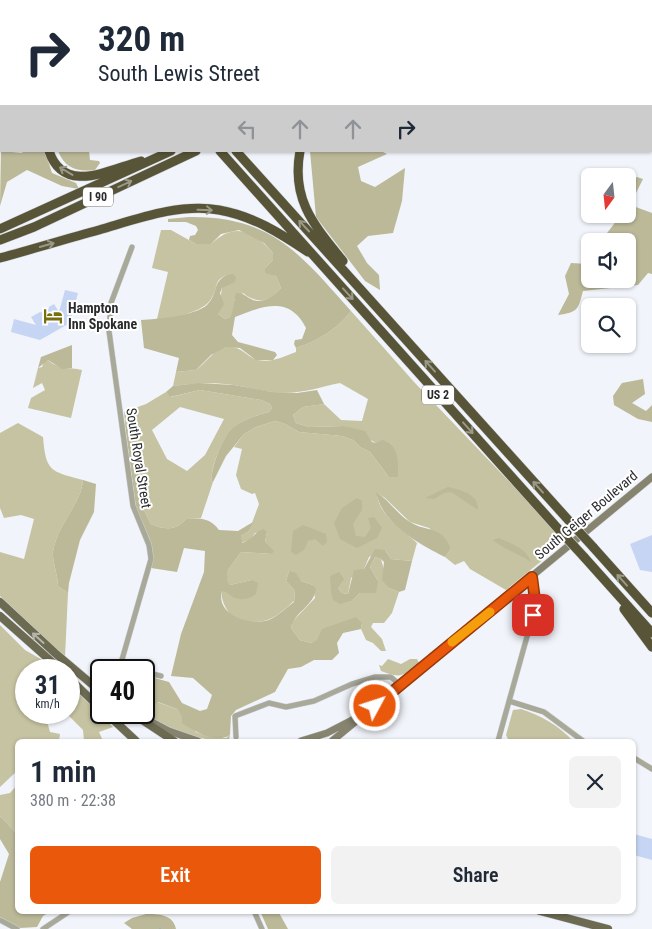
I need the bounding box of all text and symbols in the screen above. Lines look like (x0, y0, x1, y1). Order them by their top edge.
text: 320 m (98, 19, 185, 60)
icon: right (15, 20, 80, 85)
text: South Lewis Street (98, 61, 260, 86)
icon: left (233, 115, 261, 143)
icon: ahead (286, 115, 314, 143)
icon: ahead (339, 115, 367, 143)
icon: right (392, 115, 420, 143)
one-way arrow (59, 166, 74, 176)
north arrow (581, 168, 636, 222)
map controls (581, 168, 636, 353)
one-way arrow (117, 179, 132, 189)
road number: I 90 (83, 188, 113, 206)
one-way arrow (197, 205, 213, 214)
one-way arrow (298, 220, 310, 233)
button: sound (581, 233, 636, 288)
one-way arrow (39, 239, 55, 249)
one-way arrow (342, 287, 354, 300)
button: search (581, 298, 636, 353)
place label: Hampton Inn Spokane (68, 300, 137, 332)
hotel icon: Hampton Inn Spokane (42, 305, 64, 327)
one-way arrow (424, 359, 436, 372)
road number: US 2 (422, 386, 454, 404)
street label: South Royal Street (123, 407, 155, 509)
one-way arrow (462, 421, 474, 434)
street label: South Geiger Boulevard (531, 467, 641, 563)
one-way arrow (532, 480, 544, 493)
one-way arrow (616, 574, 628, 587)
pin (512, 594, 554, 636)
icon: arrive (519, 601, 547, 629)
one-way arrow (31, 632, 44, 644)
speed limit sign: 40 (90, 659, 155, 724)
text: 31 (35, 671, 60, 700)
position arrow (348, 679, 400, 731)
text: km/h (35, 697, 60, 711)
text: 1 min (30, 754, 96, 789)
button: close (569, 756, 621, 808)
text: 380 m · 22:38 (30, 791, 116, 810)
button: Exit (30, 846, 321, 904)
button: Share (331, 846, 621, 904)

